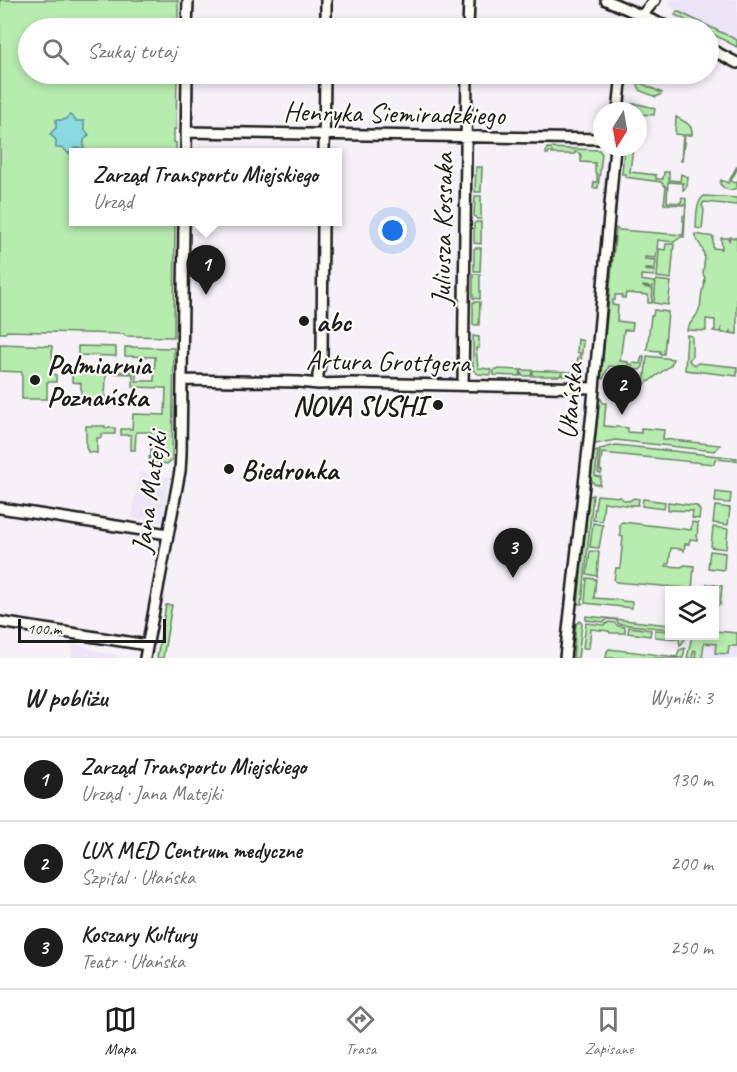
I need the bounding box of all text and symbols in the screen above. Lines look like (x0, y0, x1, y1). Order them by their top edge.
search box (18, 18, 719, 84)
icon: search (39, 35, 72, 68)
text: Szukaj tutaj (87, 37, 177, 65)
street label: Henryka Siemiradzkiego (283, 94, 507, 132)
north arrow (593, 102, 647, 156)
popup (69, 148, 342, 226)
street label: Juliusza Kossaka (423, 151, 461, 307)
text: Zarząd Transportu Miejskiego (93, 161, 318, 189)
text: Urząd (93, 189, 133, 214)
your location (378, 216, 407, 245)
pin: 1 (186, 246, 226, 295)
place label: abc (316, 304, 353, 339)
marker: abc (297, 314, 311, 328)
street label: Artura Grottgera (306, 342, 472, 380)
place label: Palmiarnia Poznańska (47, 347, 153, 414)
street label: Ułańska (549, 360, 591, 441)
pin: 2 (602, 366, 642, 415)
marker: Palmiarnia Poznańska (28, 373, 42, 387)
place label: NOVA SUSHI (293, 388, 433, 423)
marker: NOVA SUSHI (431, 398, 445, 412)
street label: Jana Matejki (123, 425, 175, 557)
place label: Biedronka (241, 452, 341, 487)
marker: Biedronka (222, 462, 236, 476)
pin: 3 (494, 528, 532, 578)
map controls (665, 586, 719, 640)
button: layers (665, 586, 719, 640)
scale bar (18, 616, 166, 644)
text: 100 m (27, 619, 61, 639)
text: W pobliżu (24, 681, 107, 714)
text: Wyniki: 3 (650, 685, 713, 710)
text: Zarząd Transportu Miejskiego (81, 753, 306, 781)
text: 1 (39, 767, 48, 792)
text: 130 m (670, 767, 713, 792)
text: Urząd · Jana Matejki (81, 781, 222, 806)
text: LUX MED Centrum medyczne (81, 837, 302, 865)
text: 2 (39, 851, 48, 876)
text: 200 m (670, 851, 713, 876)
text: Szpital · Ułańska (81, 865, 195, 890)
text: Koszary Kultury (81, 921, 196, 949)
text: 3 (39, 935, 48, 960)
text: 250 m (670, 935, 713, 960)
text: Teatr · Ułańska (81, 949, 185, 974)
tab: Mapa (104, 1003, 137, 1059)
tab: Trasa (344, 1003, 377, 1059)
tab: Zapisane (585, 1003, 633, 1059)

